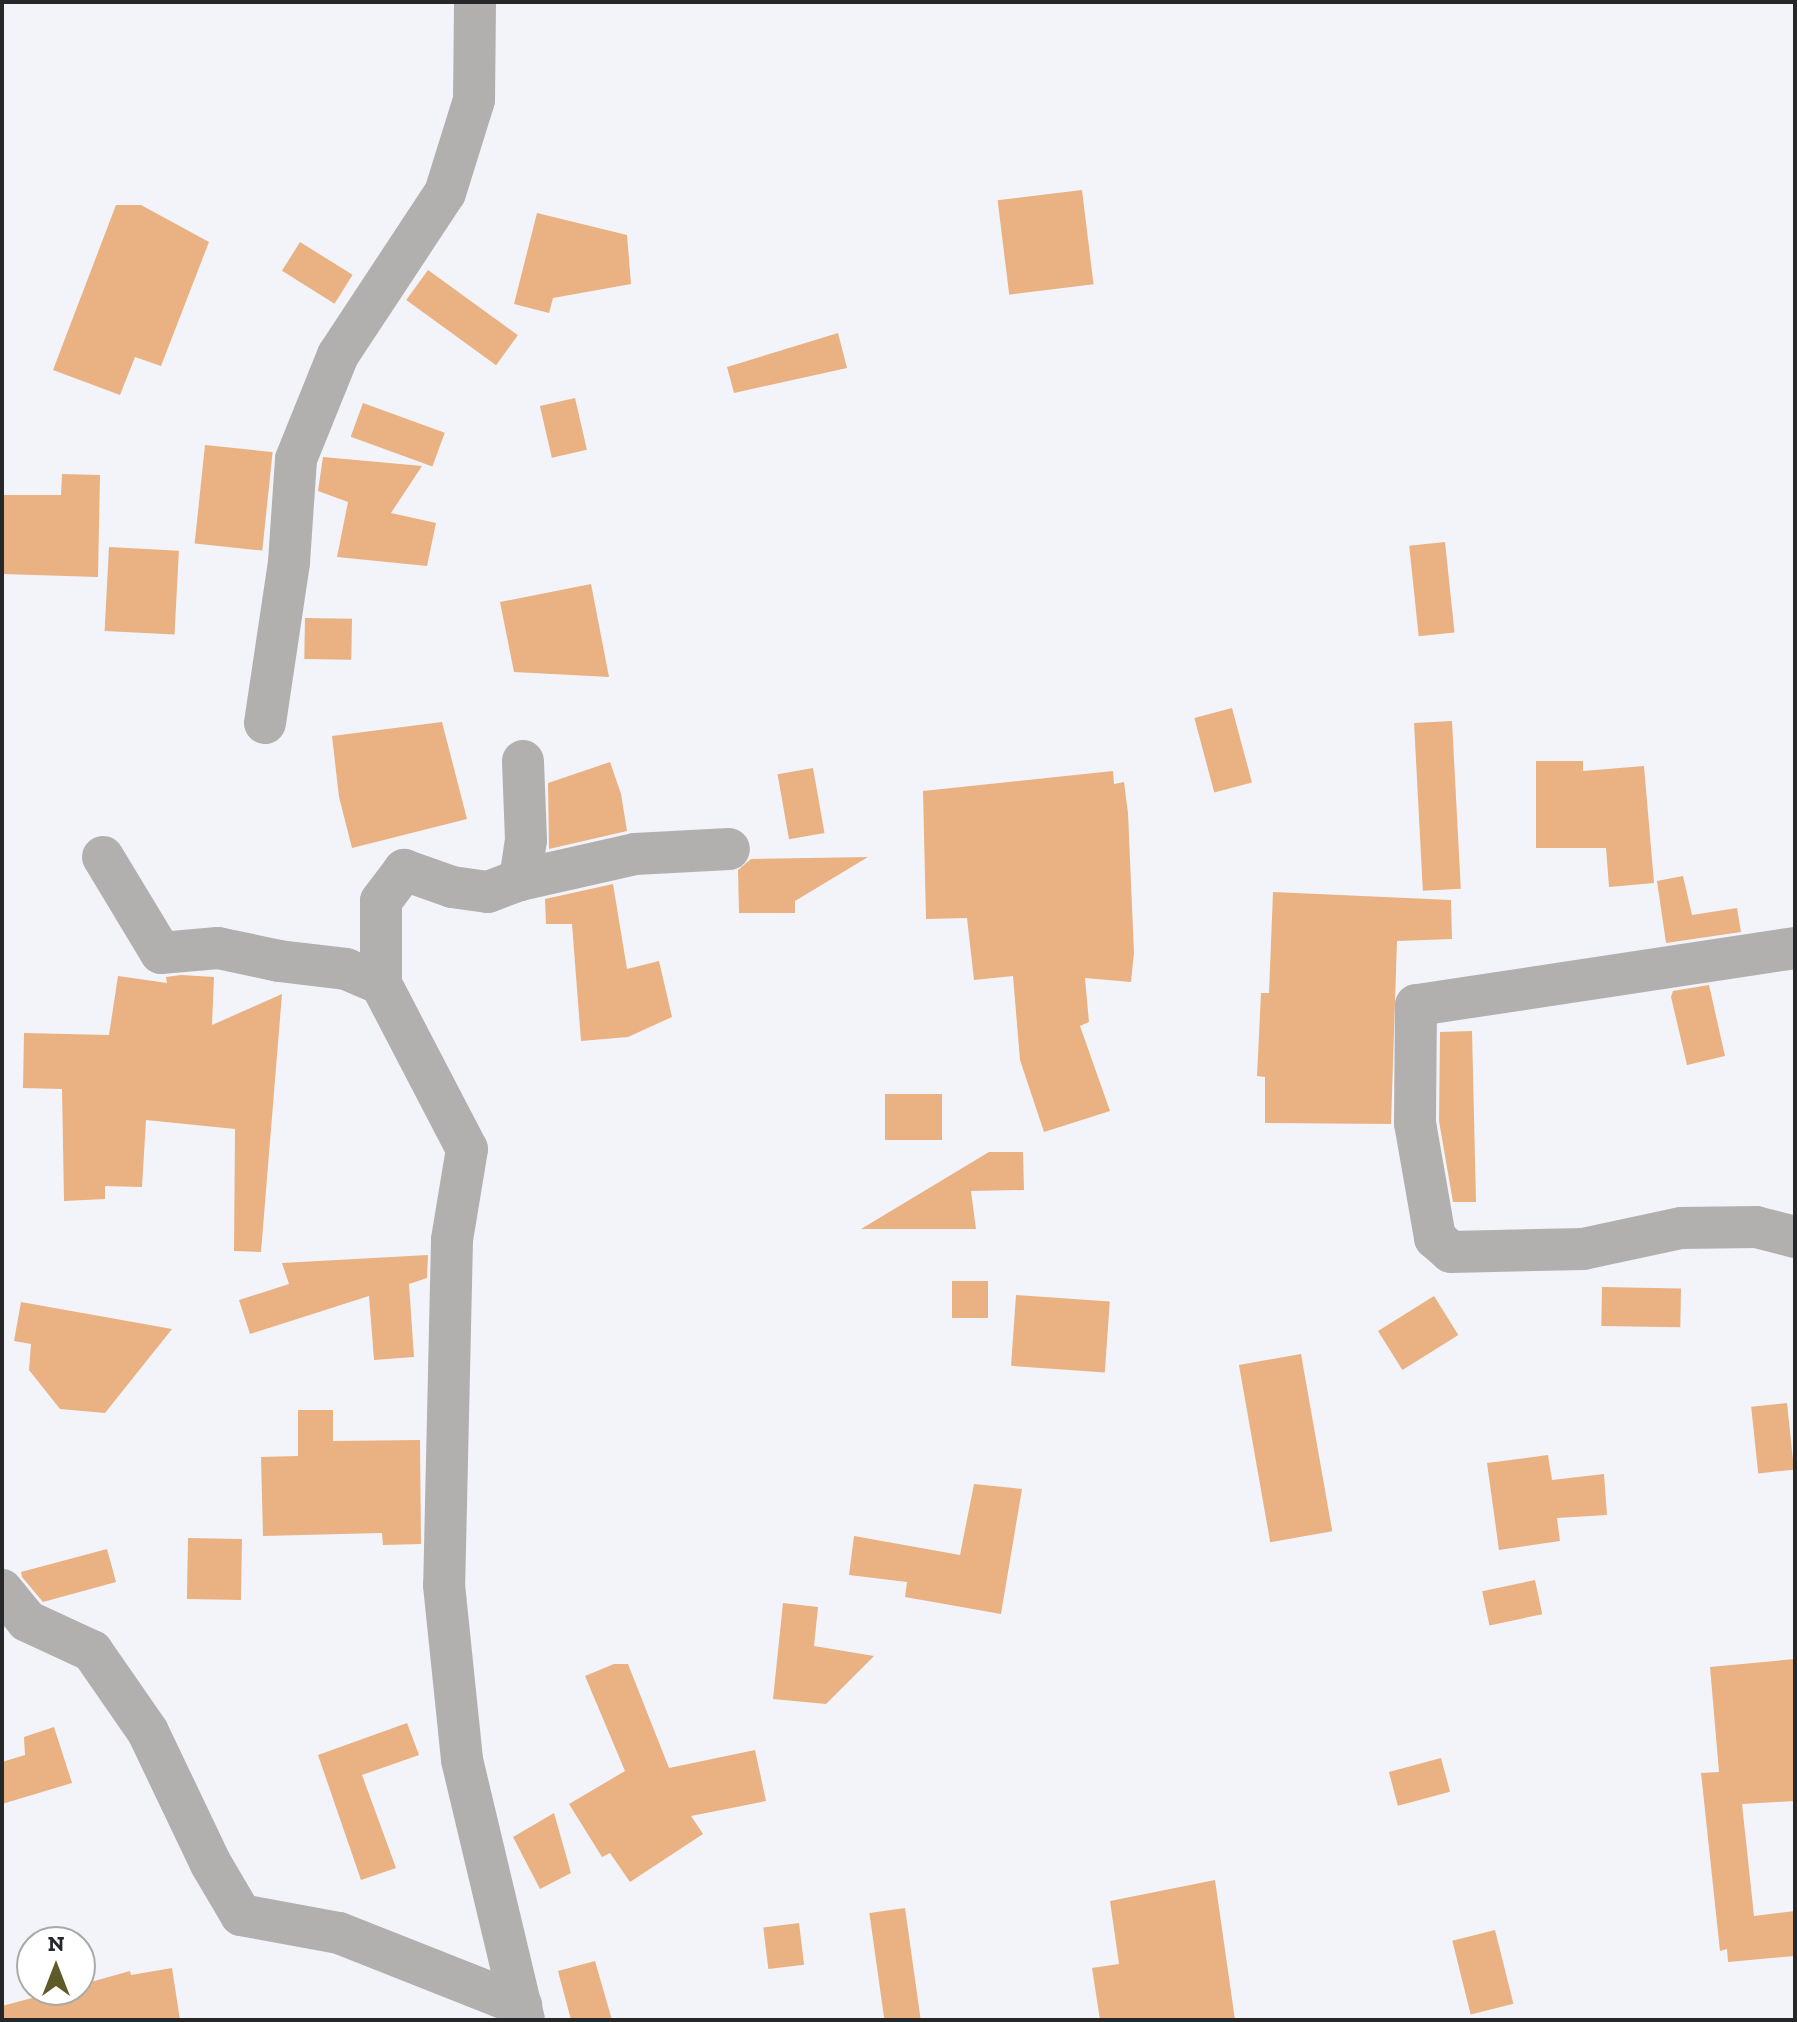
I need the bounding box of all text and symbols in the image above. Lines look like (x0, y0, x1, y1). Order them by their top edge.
north arrow (16, 1926, 96, 2006)
text: N (48, 1930, 64, 1957)

